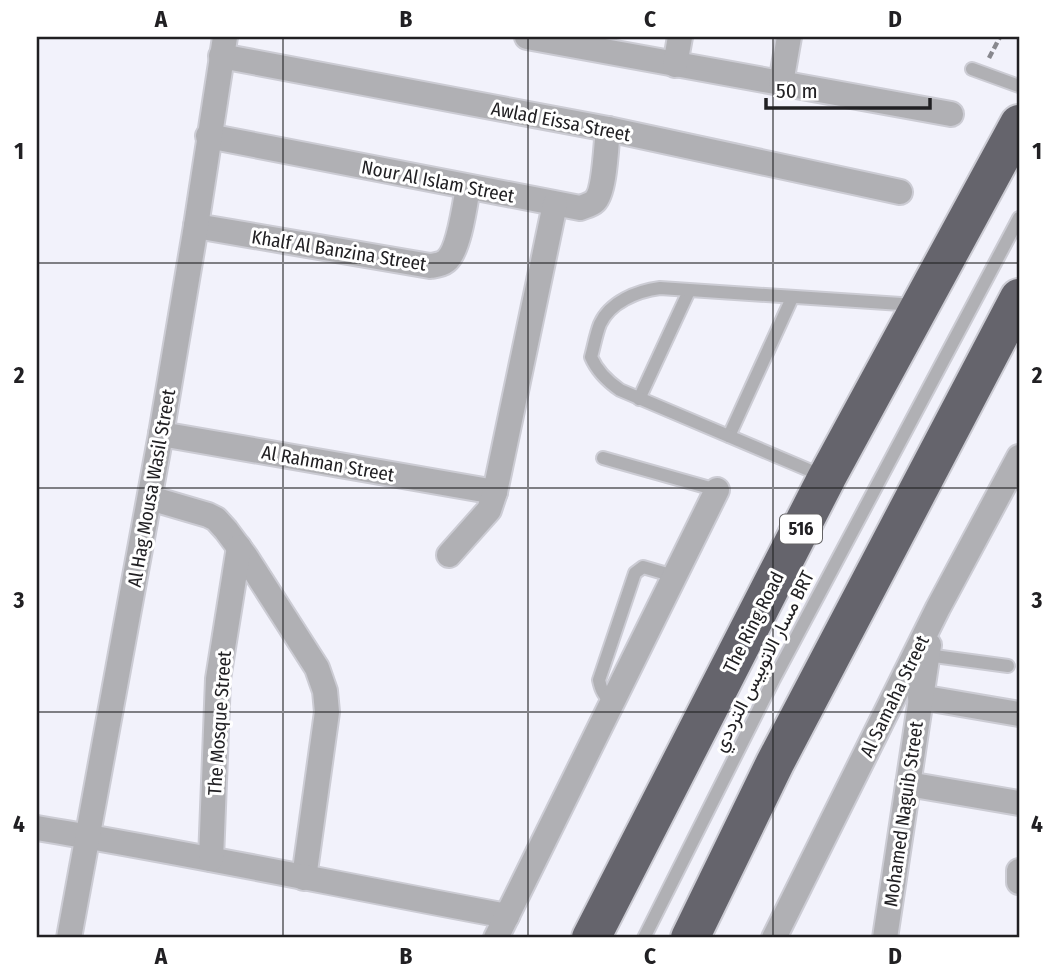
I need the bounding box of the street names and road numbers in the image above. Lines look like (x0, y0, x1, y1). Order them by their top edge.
street label: Awlad Eissa Street (489, 97, 633, 146)
street label: Nour Al Islam Street (360, 155, 517, 208)
street label: Khalf Al Banzina Street (250, 225, 429, 276)
street label: Al Hag Mousa Wasil Street (123, 387, 180, 589)
street label: Al Rahman Street (260, 441, 397, 487)
road number: 516 (780, 514, 822, 544)
street label: مسار الاتوبيس الترددي BRT (708, 567, 823, 757)
street label: The Ring Road (718, 568, 789, 677)
street label: Al Samaha Street (855, 631, 934, 761)
street label: The Mosque Street (203, 649, 236, 796)
street label: Mohamed Naguib Street (879, 719, 928, 908)

